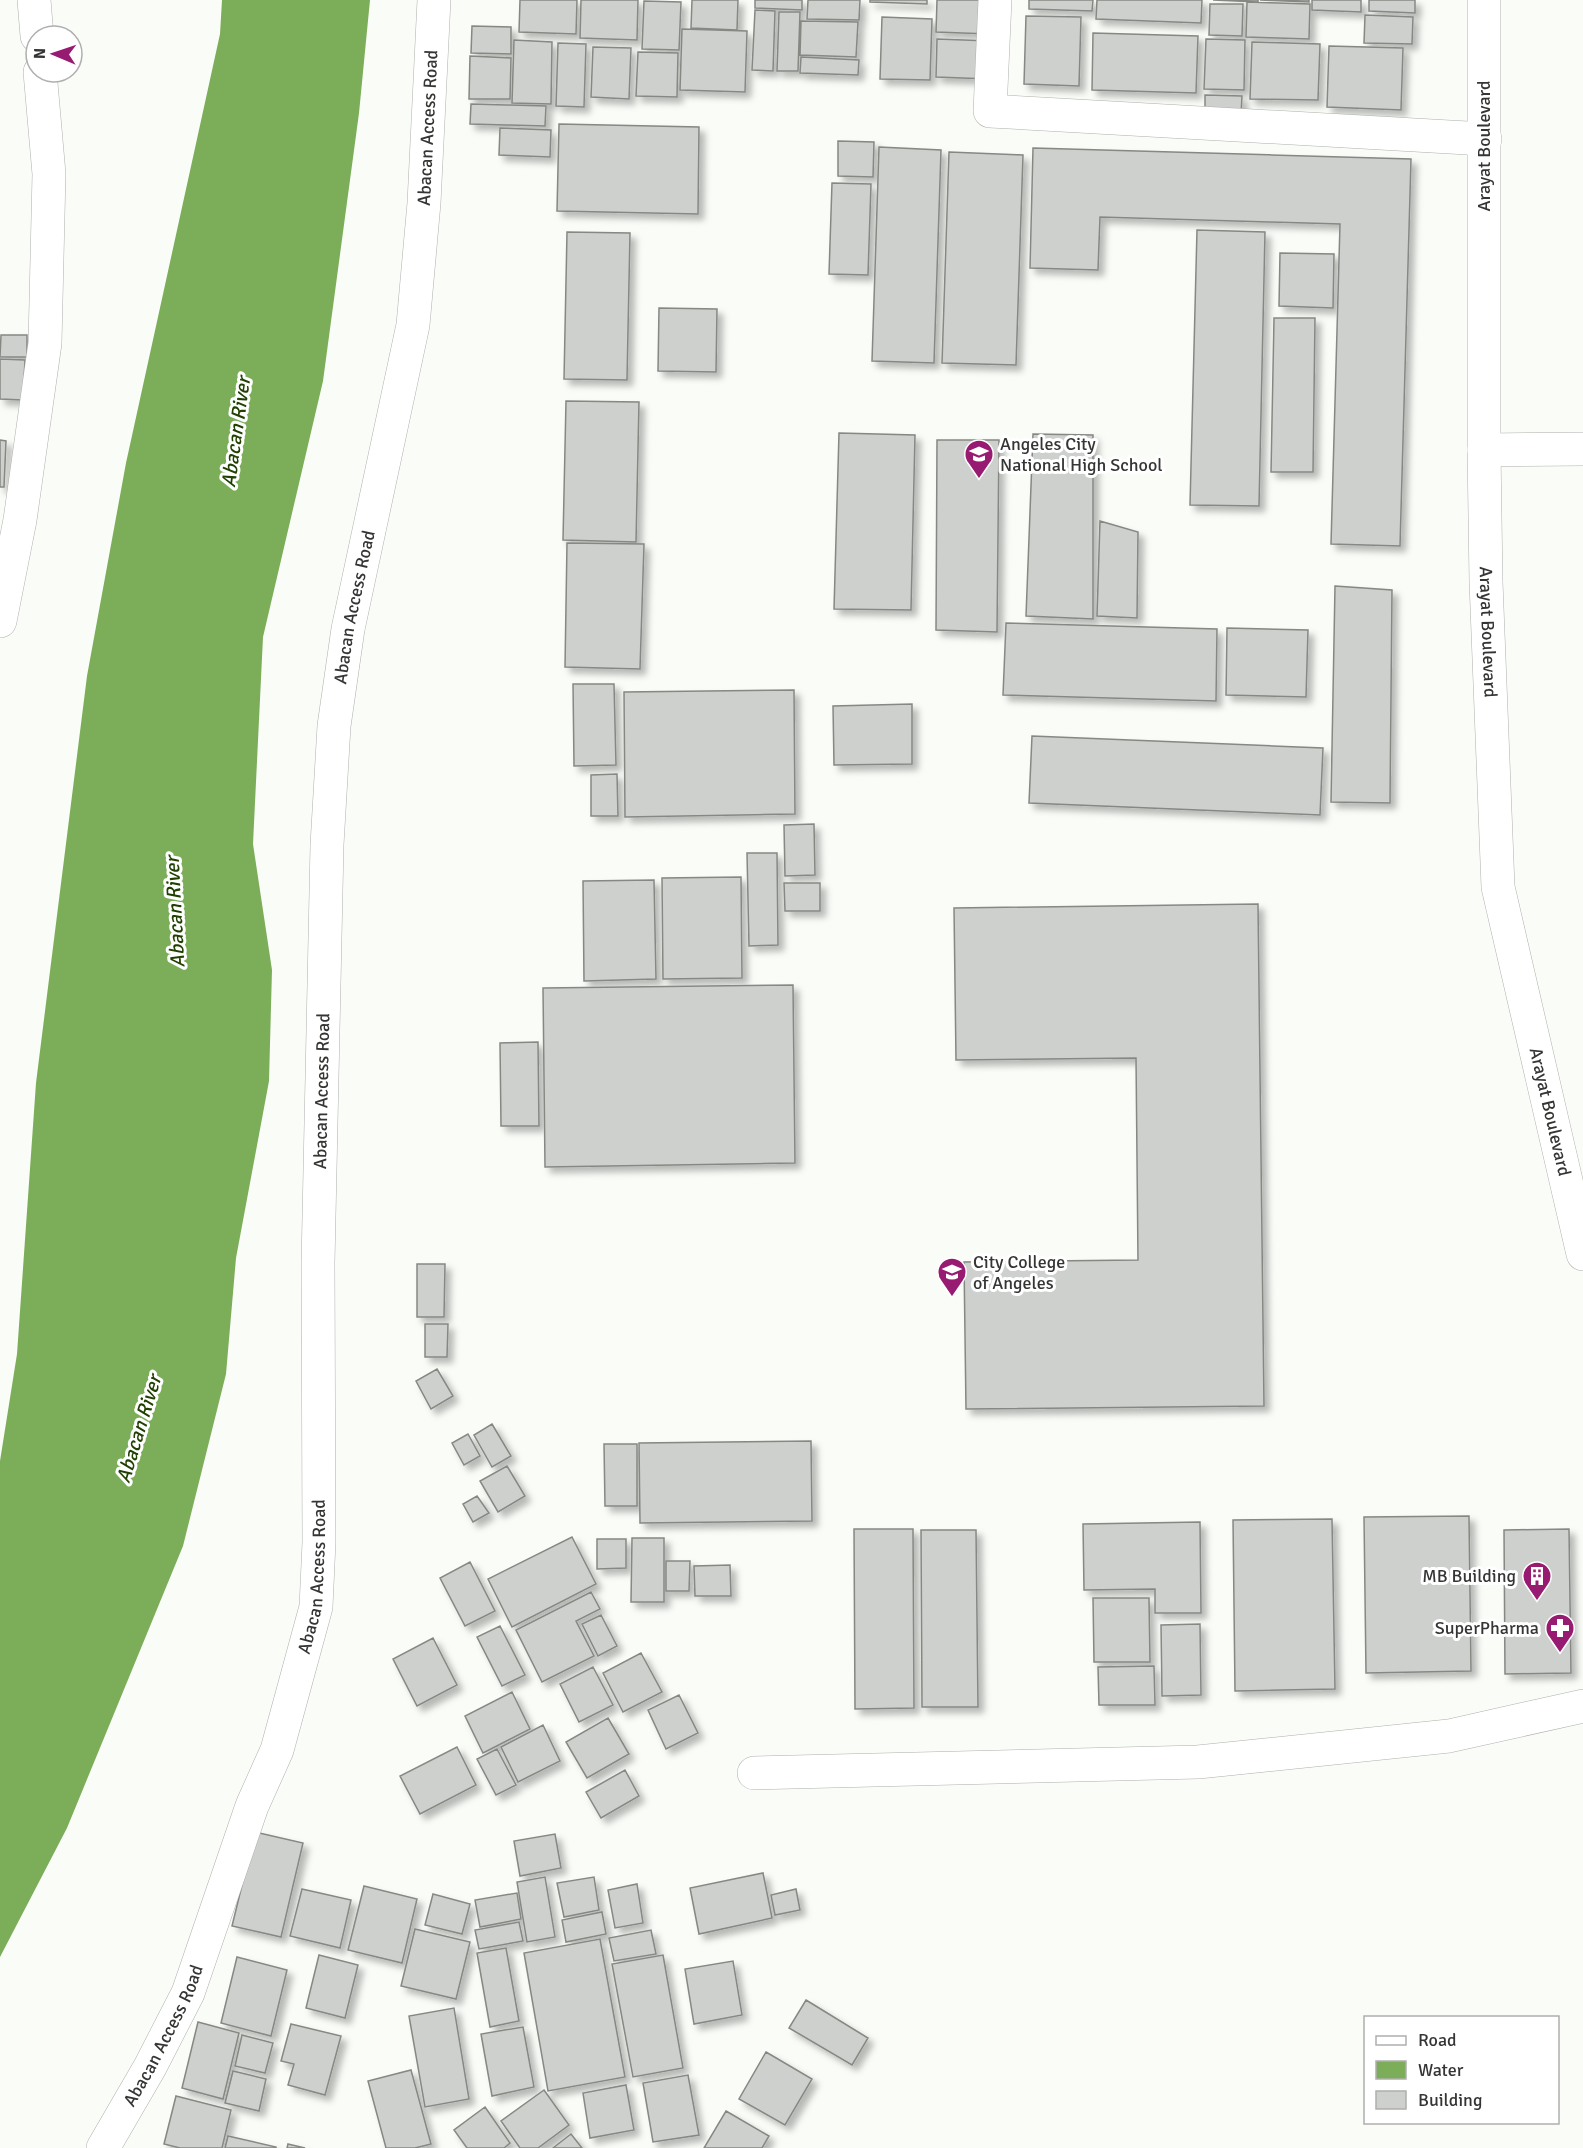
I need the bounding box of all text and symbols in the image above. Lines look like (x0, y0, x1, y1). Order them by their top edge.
north arrow (24, 24, 84, 84)
text: N (30, 48, 50, 59)
street label: Abacan Access Road (413, 49, 443, 206)
street label: Arayat Boulevard (1473, 80, 1495, 212)
water label: Abacan River (216, 373, 256, 489)
place label: Angeles City National High School (1000, 433, 1163, 476)
school or university icon: Angeles City National High School (963, 438, 995, 480)
street label: Abacan Access Road (329, 528, 380, 685)
street label: Arayat Boulevard (1475, 566, 1502, 698)
water label: Abacan River (159, 853, 190, 968)
street label: Abacan Access Road (309, 1013, 334, 1169)
street label: Arayat Boulevard (1525, 1045, 1576, 1178)
place label: City College of Angeles (973, 1251, 1065, 1294)
school or university icon: City College of Angeles (936, 1256, 968, 1298)
water label: Abacan River (111, 1370, 168, 1486)
street label: Abacan Access Road (293, 1499, 330, 1656)
building icon: MB Building (1521, 1560, 1553, 1602)
place label: MB Building (1422, 1565, 1516, 1587)
pharmacy icon: SuperPharma (1544, 1612, 1576, 1654)
place label: SuperPharma (1435, 1617, 1539, 1639)
street label: Abacan Access Road (119, 1962, 208, 2110)
legend (1364, 2016, 1559, 2124)
text: Road (1418, 2029, 1457, 2051)
text: Water (1418, 2059, 1464, 2081)
text: Building (1418, 2089, 1482, 2111)

